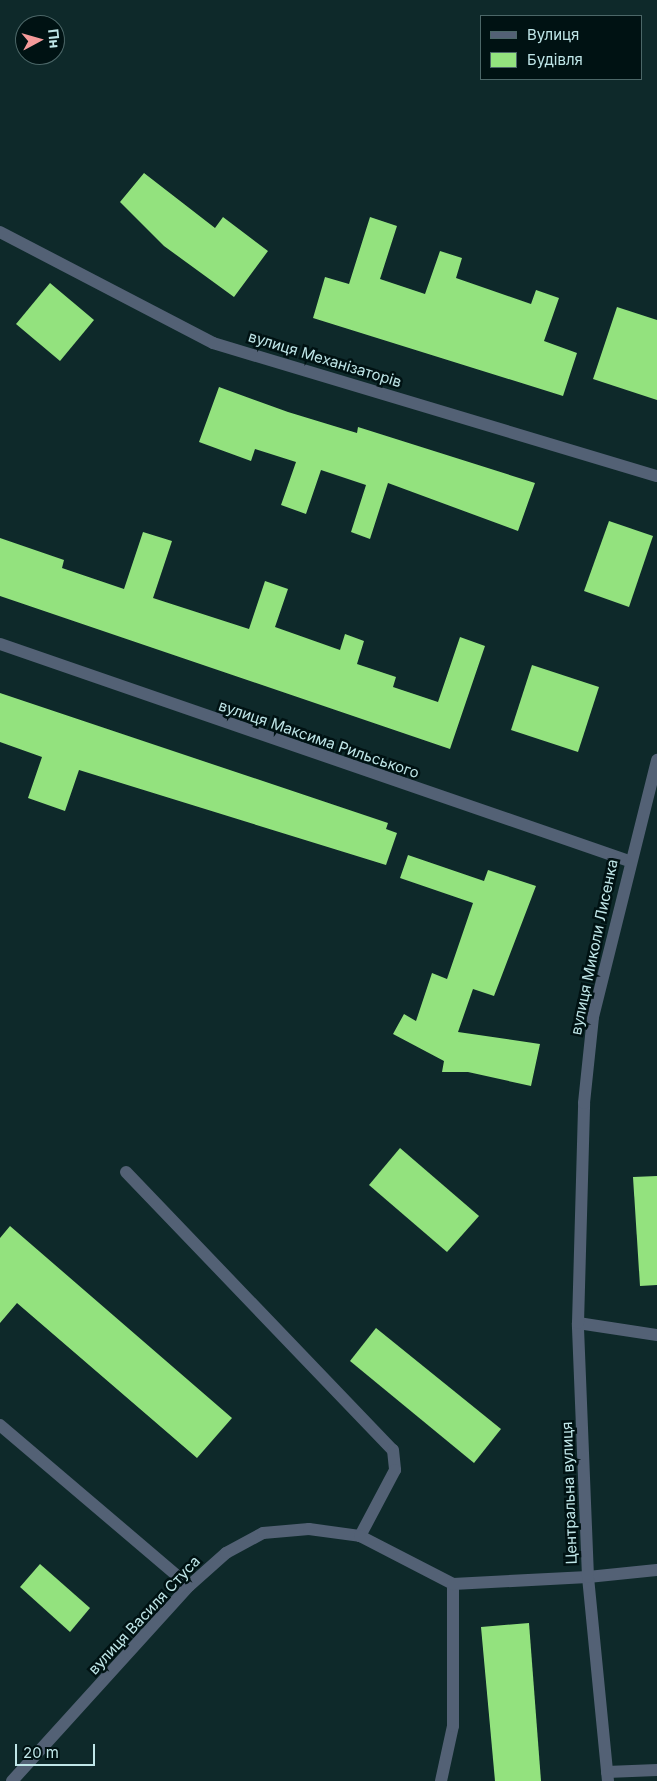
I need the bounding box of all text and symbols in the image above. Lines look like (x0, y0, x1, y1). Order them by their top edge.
north arrow (15, 15, 65, 65)
legend (480, 15, 642, 80)
text: Вулиця (527, 25, 579, 44)
text: Пн (45, 28, 64, 49)
text: Будівля (527, 50, 583, 69)
street label: вулиця Механізаторів (246, 327, 404, 391)
street label: вулиця Максима Рильського (216, 696, 422, 782)
street label: вулиця Миколи Лисенка (567, 858, 621, 1036)
street label: Центральна вулиця (558, 1421, 580, 1565)
street label: вулиця Василя Стуса (84, 1552, 204, 1678)
scale bar (18, 1734, 98, 1766)
text: 20 m (23, 1743, 59, 1762)

